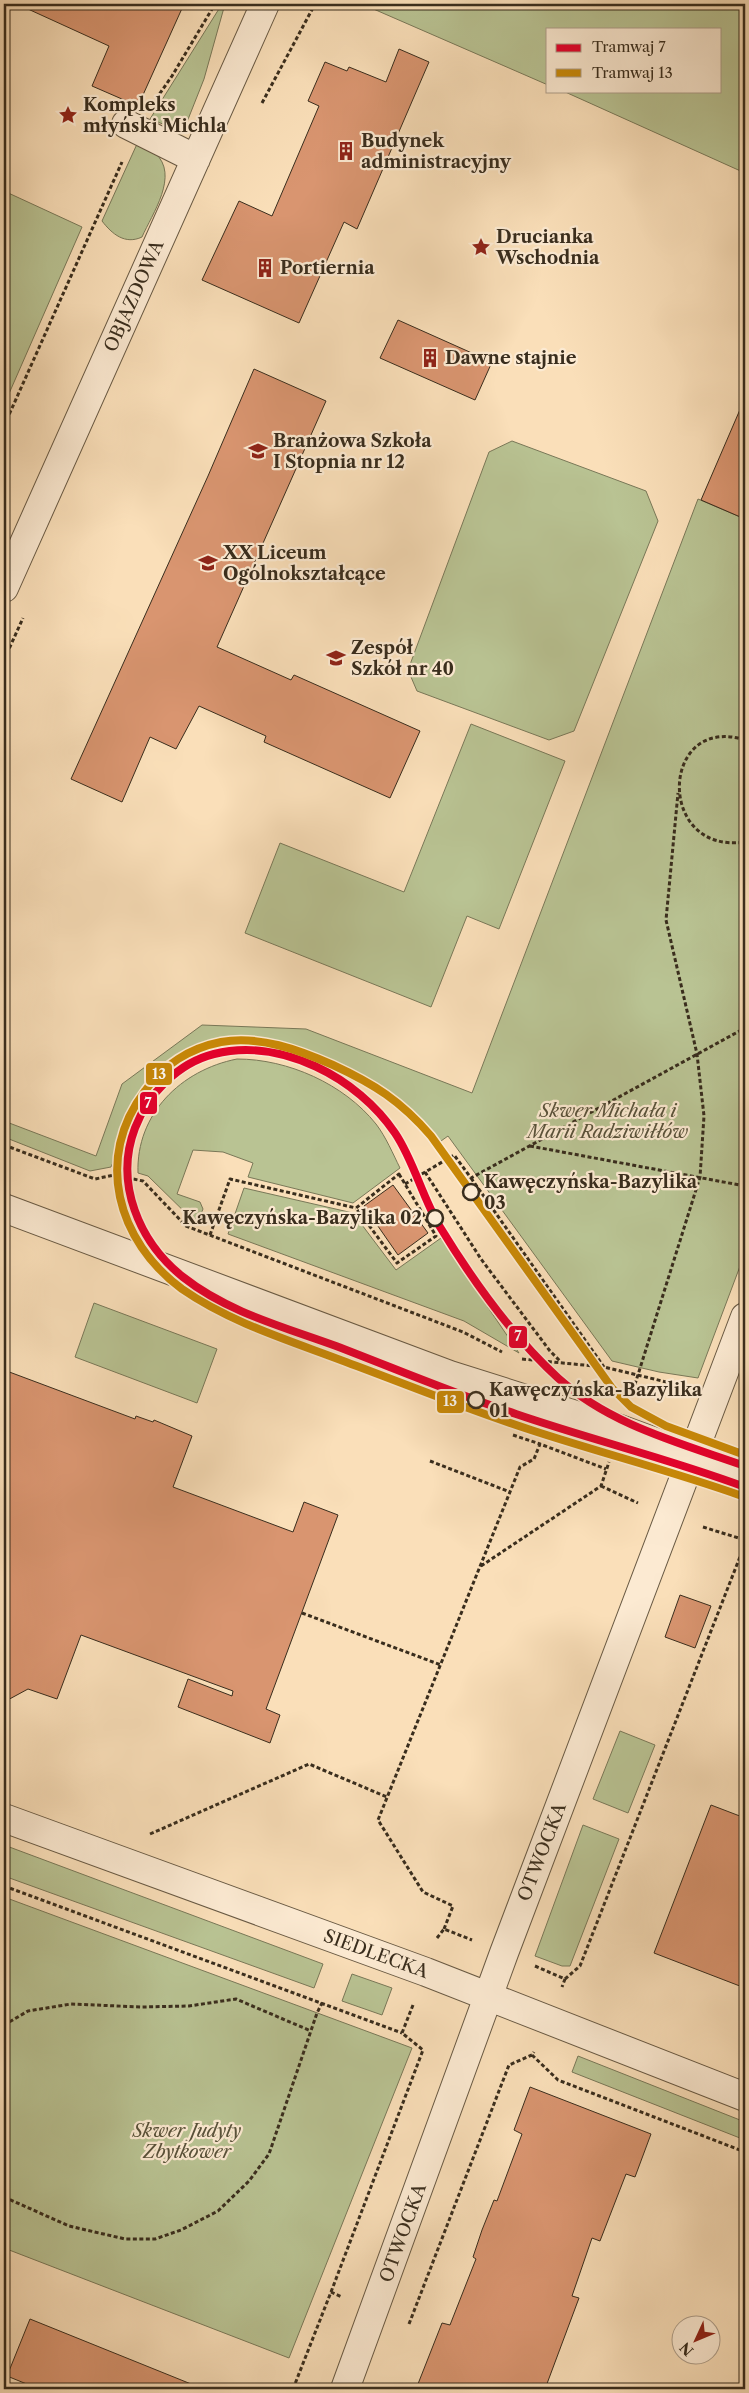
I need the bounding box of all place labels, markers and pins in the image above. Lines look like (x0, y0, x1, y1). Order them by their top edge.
place label: Kompleks młyński Michla (83, 94, 227, 137)
place icon: Kompleks młyński Michla (57, 104, 79, 126)
place label: Budynek administracyjny (361, 130, 512, 173)
building icon: Budynek administracyjny (335, 140, 357, 162)
place label: Drucianka Wschodnia (495, 226, 600, 269)
place icon: Drucianka Wschodnia (470, 236, 492, 258)
building icon: Portiernia (254, 257, 276, 279)
place label: Portiernia (280, 257, 375, 279)
building icon: Dawne stajnie (419, 347, 441, 369)
place label: Dawne stajnie (445, 347, 577, 369)
place label: Branżowa Szkoła I Stopnia nr 12 (273, 430, 432, 473)
school or university icon: Branżowa Szkoła I Stopnia nr 12 (247, 440, 269, 462)
place label: XX Liceum Ogólnokształcące (222, 542, 386, 585)
school or university icon: XX Liceum Ogólnokształcące (197, 552, 219, 574)
place label: Zespół Szkół nr 40 (351, 637, 454, 680)
school or university icon: Zespół Szkół nr 40 (325, 647, 347, 669)
place label: Kawęczyńska-Bazylika 03 (484, 1171, 698, 1214)
marker: Kawęczyńska-Bazylika 03 (462, 1183, 480, 1201)
place label: Kawęczyńska-Bazylika 02 (182, 1207, 422, 1229)
marker: Kawęczyńska-Bazylika 02 (426, 1209, 444, 1227)
place label: Kawęczyńska-Bazylika 01 (489, 1379, 703, 1422)
marker: Kawęczyńska-Bazylika 01 (467, 1391, 485, 1409)

